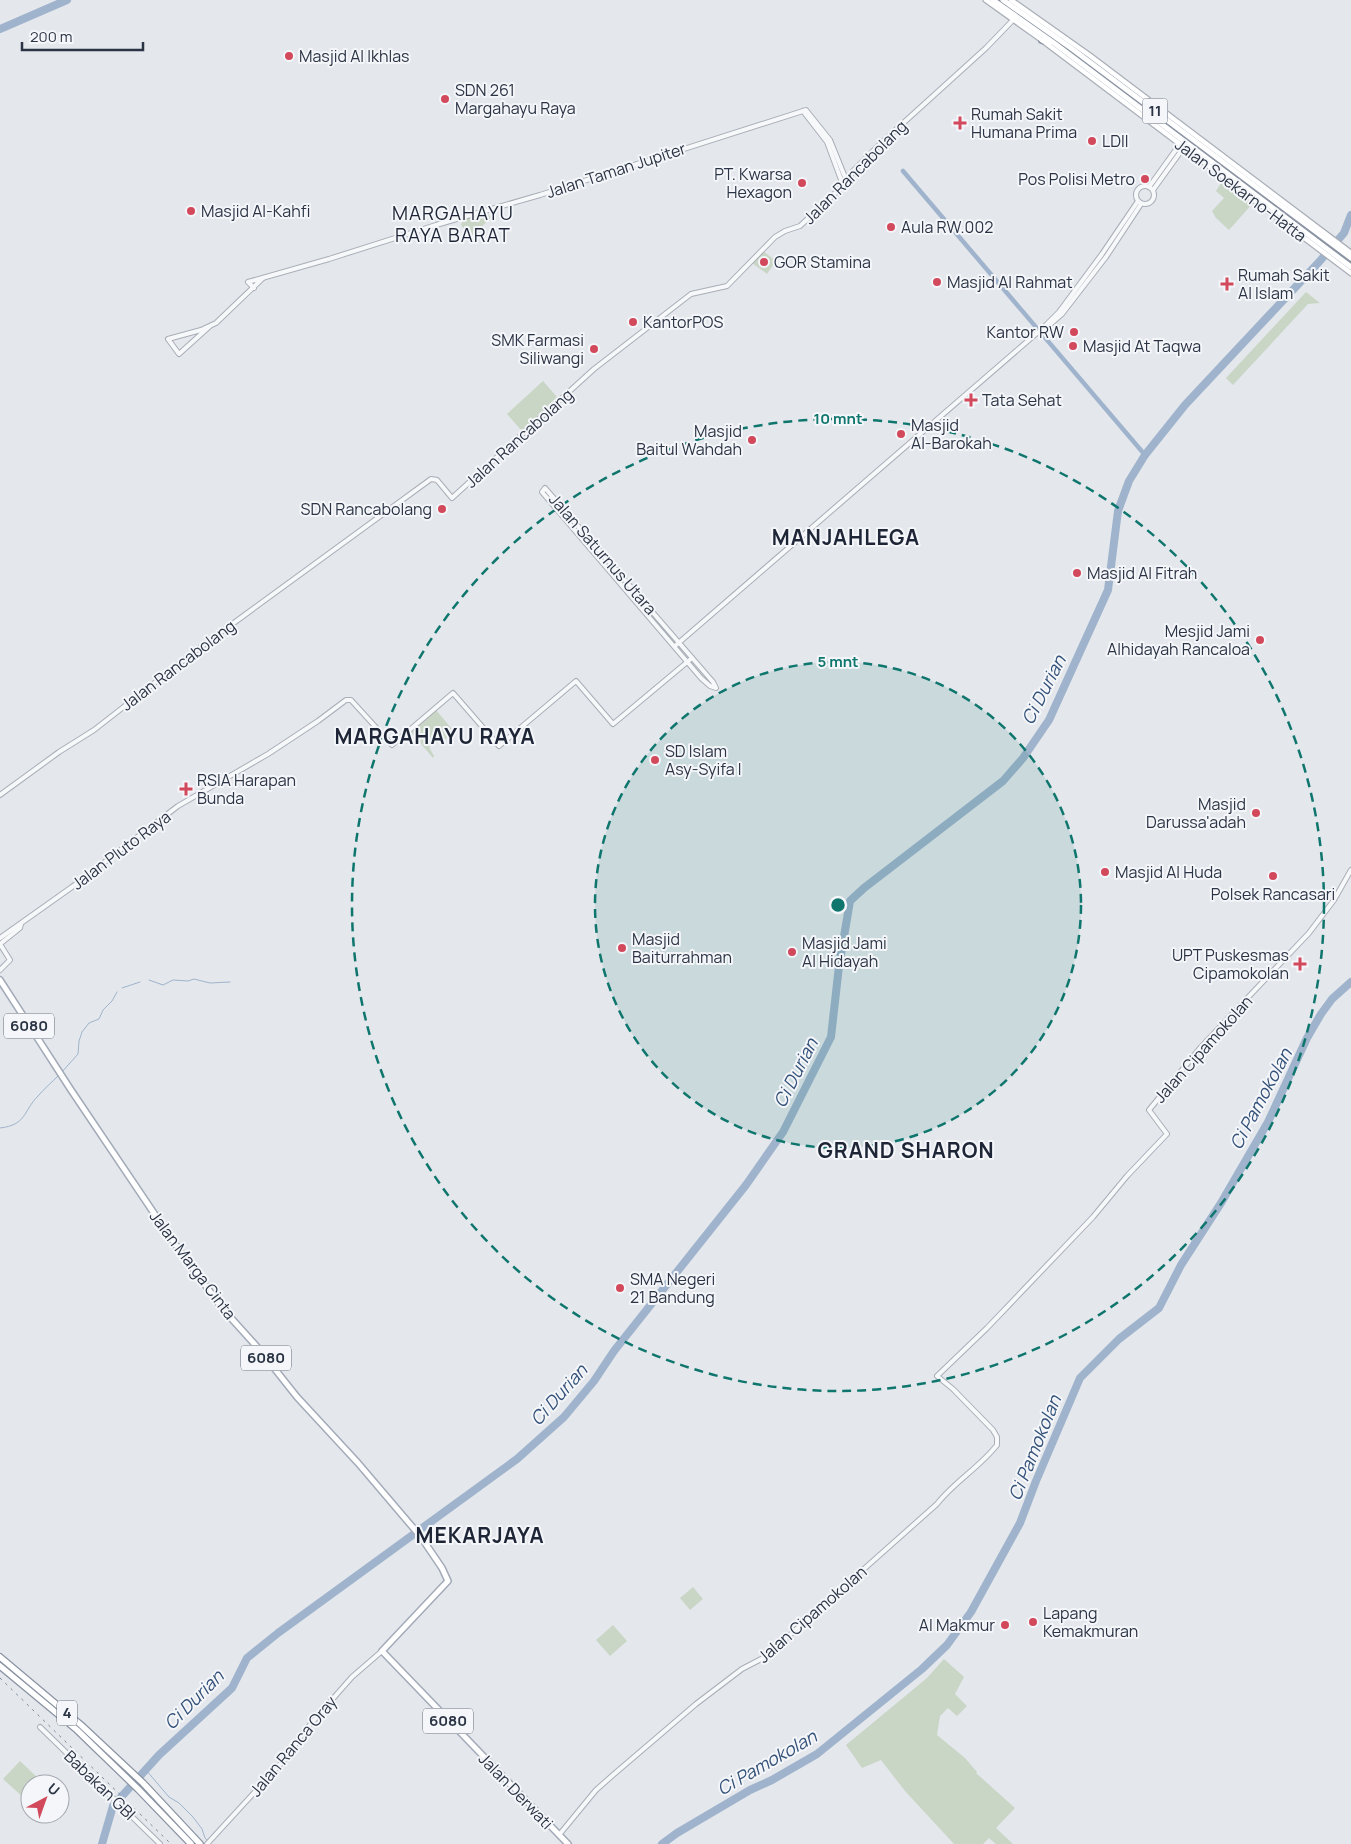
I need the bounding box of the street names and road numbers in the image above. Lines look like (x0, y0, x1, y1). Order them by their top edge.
road number: 11 (1142, 98, 1168, 124)
street label: Jalan Rancabolang (798, 115, 912, 229)
street label: Jalan Soekarno-Hatta (1171, 133, 1311, 247)
street label: Jalan Taman Jupiter (543, 137, 689, 203)
street label: Jalan Rancabolang (460, 384, 578, 492)
street label: Jalan Saturnus Utara (544, 489, 662, 619)
street label: Jalan Rancabolang (116, 615, 240, 715)
street label: Jalan Pluto Raya (67, 805, 175, 895)
street label: Jalan Cipamokolan (1149, 991, 1257, 1107)
road number: 6080 (4, 1014, 54, 1038)
street label: Jalan Marga Cinta (145, 1206, 241, 1324)
road number: 6080 (241, 1346, 291, 1370)
street label: Jalan Cipamokolan (753, 1561, 871, 1667)
street label: Jalan Ranca Oray (244, 1691, 342, 1801)
road number: 4 (57, 1700, 77, 1726)
road number: 6080 (423, 1708, 473, 1734)
street label: Babakan GBI (59, 1745, 141, 1825)
street label: Jalan Derwati (474, 1748, 558, 1834)

